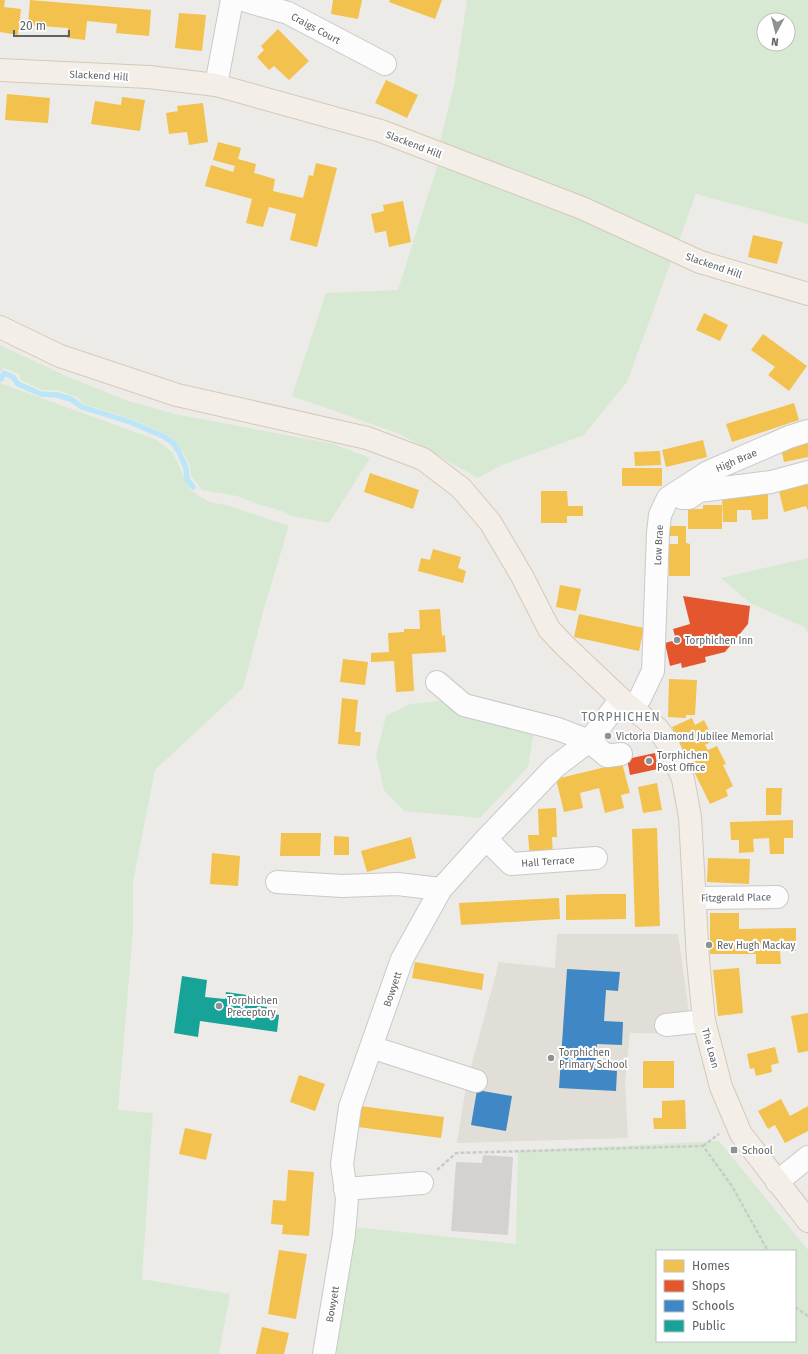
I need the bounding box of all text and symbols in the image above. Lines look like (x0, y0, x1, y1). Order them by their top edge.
street label: Craigs Court (289, 11, 343, 47)
scale bar (14, 12, 69, 38)
north arrow (756, 12, 796, 52)
text: 20 m (20, 19, 46, 33)
text: N (770, 35, 779, 48)
street label: Slackend Hill (69, 68, 129, 84)
street label: Slackend Hill (384, 129, 443, 161)
street label: Slackend Hill (684, 251, 744, 281)
street label: High Brae (714, 447, 759, 475)
street label: Low Brae (652, 524, 666, 566)
marker: Torphichen Inn (672, 635, 682, 645)
place label: Torphichen Inn (685, 635, 753, 647)
district label: TORPHICHEN (581, 710, 661, 724)
marker: Victoria Diamond Jubilee Memorial (603, 731, 613, 741)
place label: Victoria Diamond Jubilee Memorial (616, 731, 774, 743)
place label: Torphichen Post Office (657, 750, 708, 774)
marker: Torphichen Post Office (644, 756, 654, 766)
street label: Hall Terrace (521, 854, 575, 870)
street label: Fitzgerald Place (701, 891, 771, 905)
marker: Rev Hugh Mackay (704, 940, 714, 950)
place label: Rev Hugh Mackay (717, 940, 795, 952)
street label: Bowyett (381, 970, 405, 1009)
place label: Torphichen Preceptory (227, 995, 278, 1019)
marker: Torphichen Preceptory (214, 1001, 224, 1011)
street label: The Loan (699, 1027, 721, 1070)
place label: Torphichen Primary School (559, 1047, 628, 1071)
marker: Torphichen Primary School (546, 1053, 556, 1063)
marker: School (729, 1145, 739, 1155)
place label: School (742, 1145, 773, 1157)
legend (656, 1250, 796, 1342)
text: Homes (692, 1259, 730, 1273)
text: Shops (692, 1279, 726, 1293)
street label: Bowyett (324, 1285, 342, 1323)
text: Schools (692, 1299, 735, 1313)
text: Public (692, 1319, 726, 1333)

